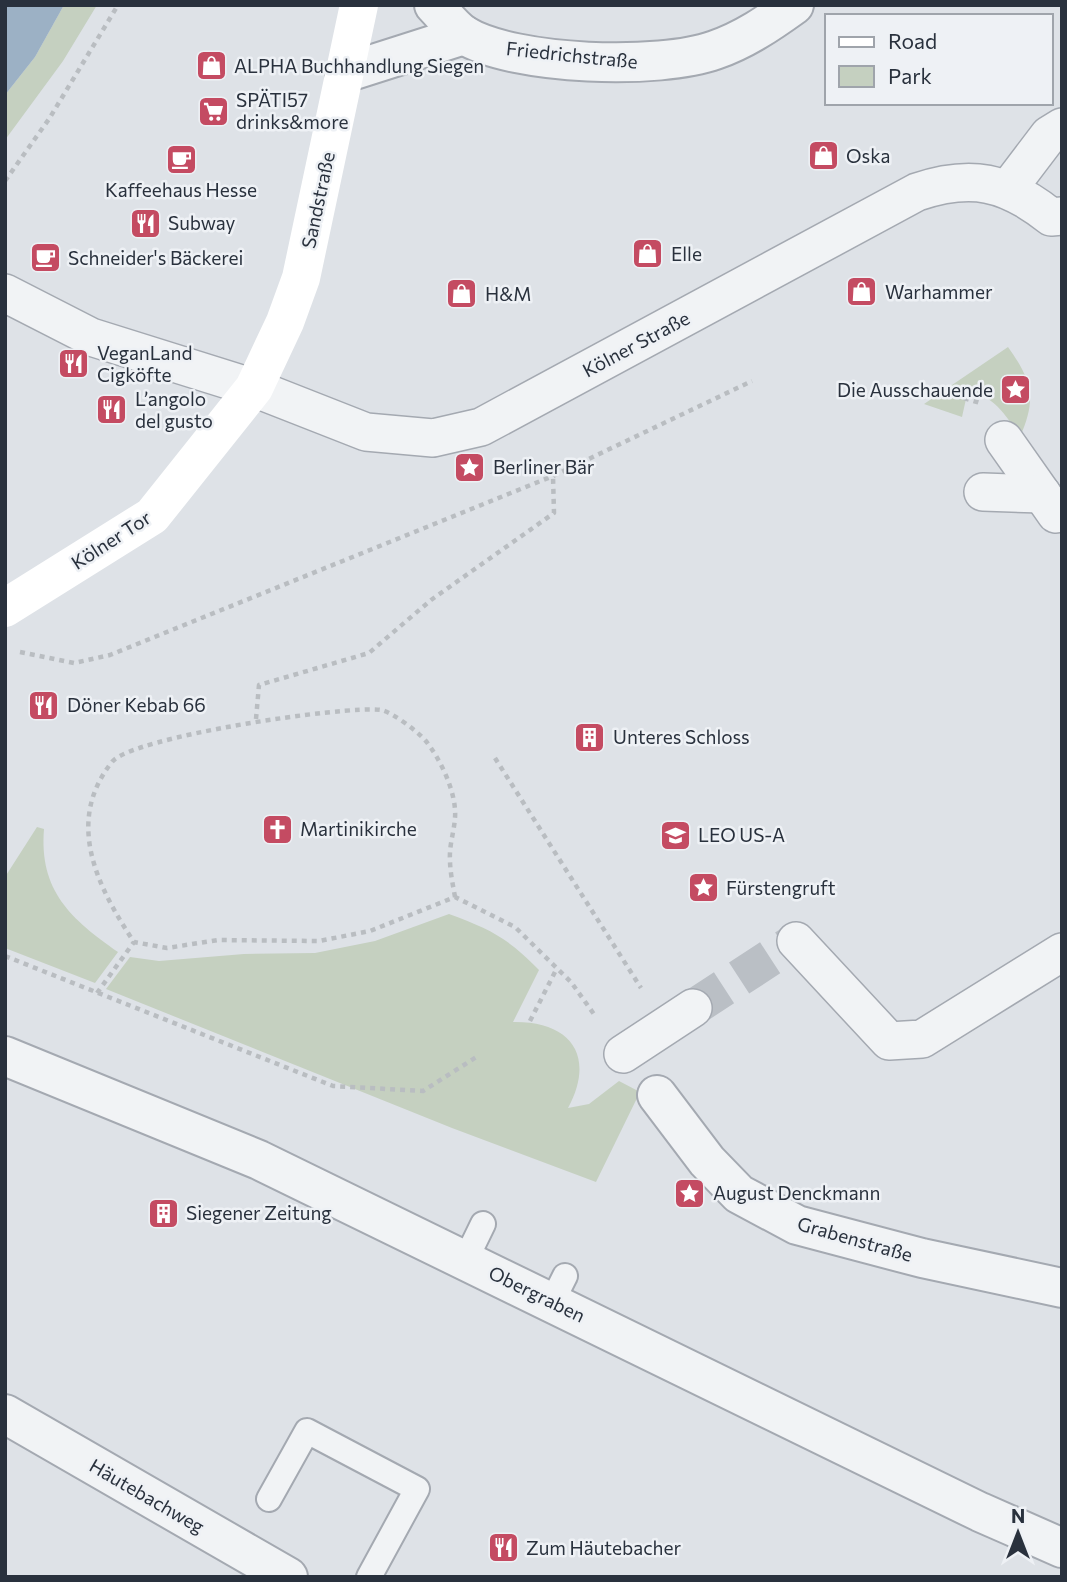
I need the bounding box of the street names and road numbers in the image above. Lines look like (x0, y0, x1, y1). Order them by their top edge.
street label: Friedrichstraße (505, 36, 639, 73)
street label: Sandstraße (296, 149, 339, 250)
street label: Kölner Straße (578, 306, 693, 381)
street label: Kölner Tor (67, 505, 155, 574)
street label: Grabenstraße (795, 1211, 915, 1266)
street label: Obergraben (485, 1260, 589, 1327)
street label: Häutebachweg (86, 1453, 209, 1538)

